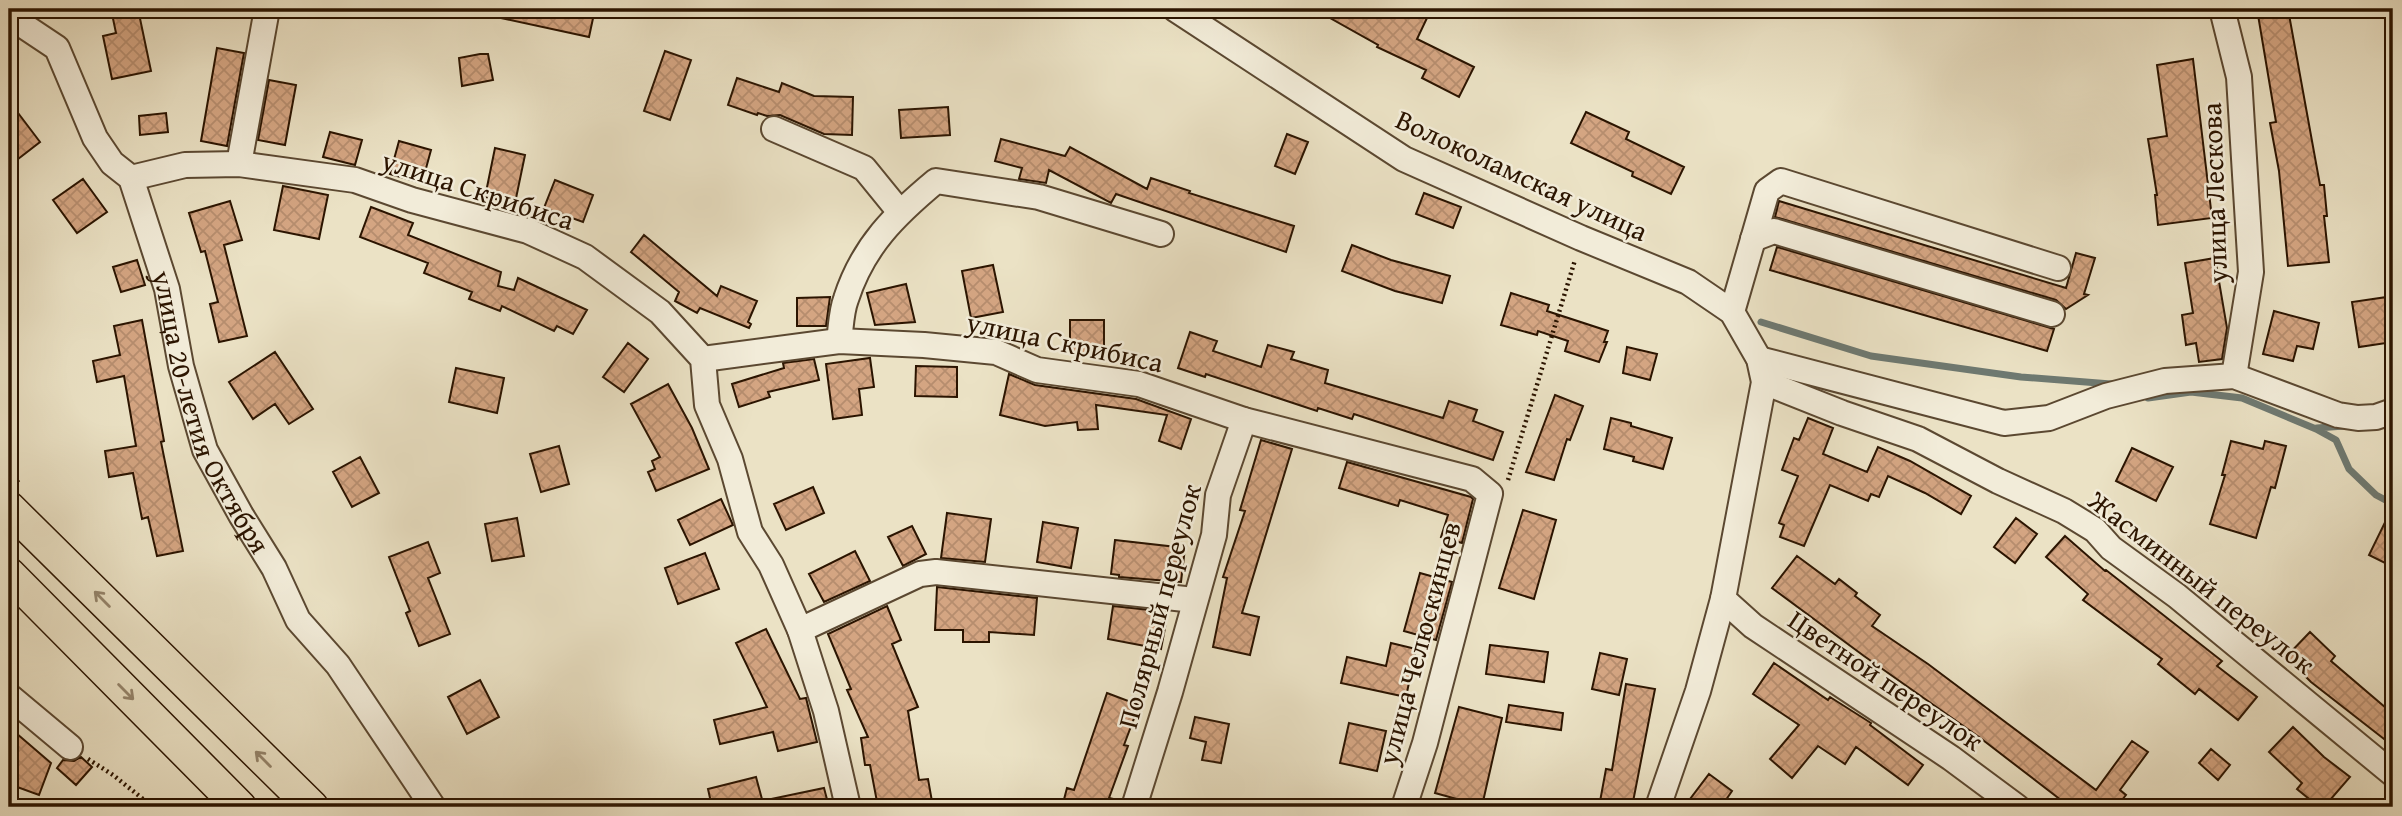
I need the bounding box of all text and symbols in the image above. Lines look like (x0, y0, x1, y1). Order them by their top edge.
street label: Волоколамская улица (1389, 98, 1656, 251)
street label: улица Лескова (2190, 101, 2237, 285)
street label: улица Скрибиса (376, 139, 580, 240)
street label: улица 20-летия Октября (142, 264, 281, 561)
street label: улица Скрибиса (962, 300, 1168, 383)
street label: Полярный переулок (1106, 479, 1211, 733)
street label: Жасминный переулок (2079, 479, 2325, 684)
street label: улица Челюскинцев (1366, 517, 1471, 770)
one-way arrow (93, 591, 110, 608)
street label: Цветной переулок (1781, 599, 1992, 760)
one-way arrow (117, 683, 134, 700)
one-way arrow (255, 751, 272, 768)

